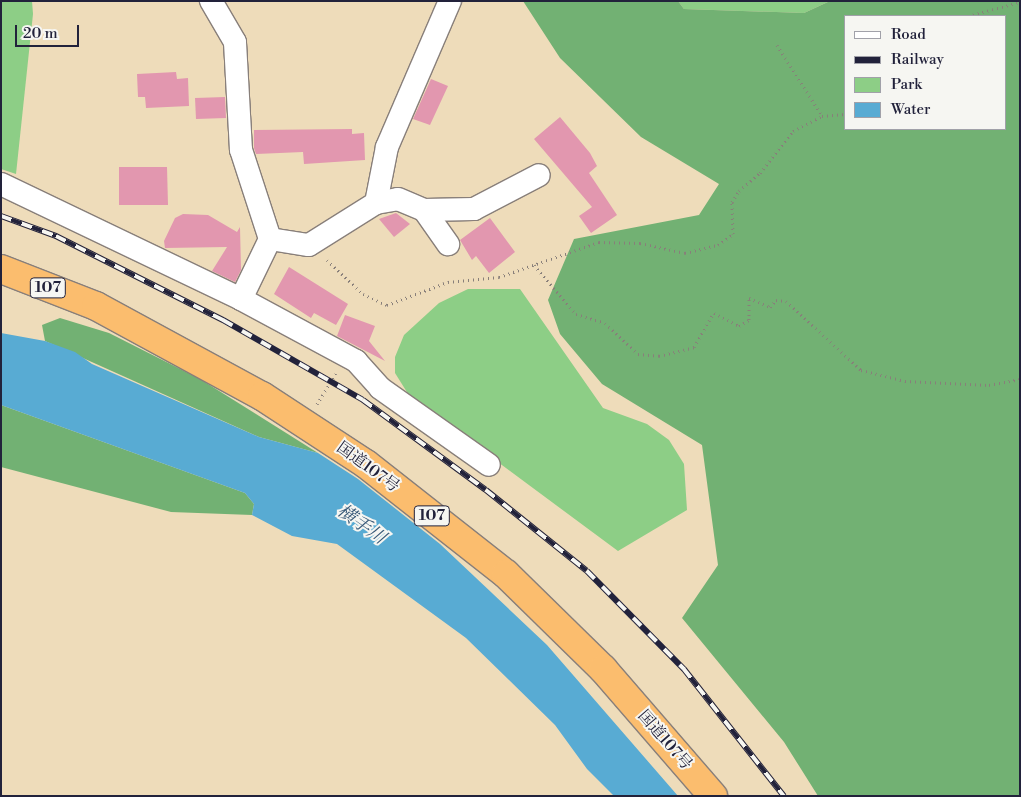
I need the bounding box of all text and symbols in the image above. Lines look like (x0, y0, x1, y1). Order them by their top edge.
scale bar (18, 15, 81, 47)
legend (844, 15, 1006, 130)
text: 20 m (23, 24, 58, 43)
text: Road (891, 25, 926, 44)
text: Railway (891, 50, 944, 69)
text: Park (891, 75, 922, 94)
text: Water (891, 100, 930, 119)
road number: 107 (29, 276, 67, 300)
street label: 国道107号 (333, 438, 403, 496)
water label: 横手川 (333, 501, 389, 549)
road number: 107 (413, 504, 451, 528)
street label: 国道107号 (634, 706, 696, 774)

